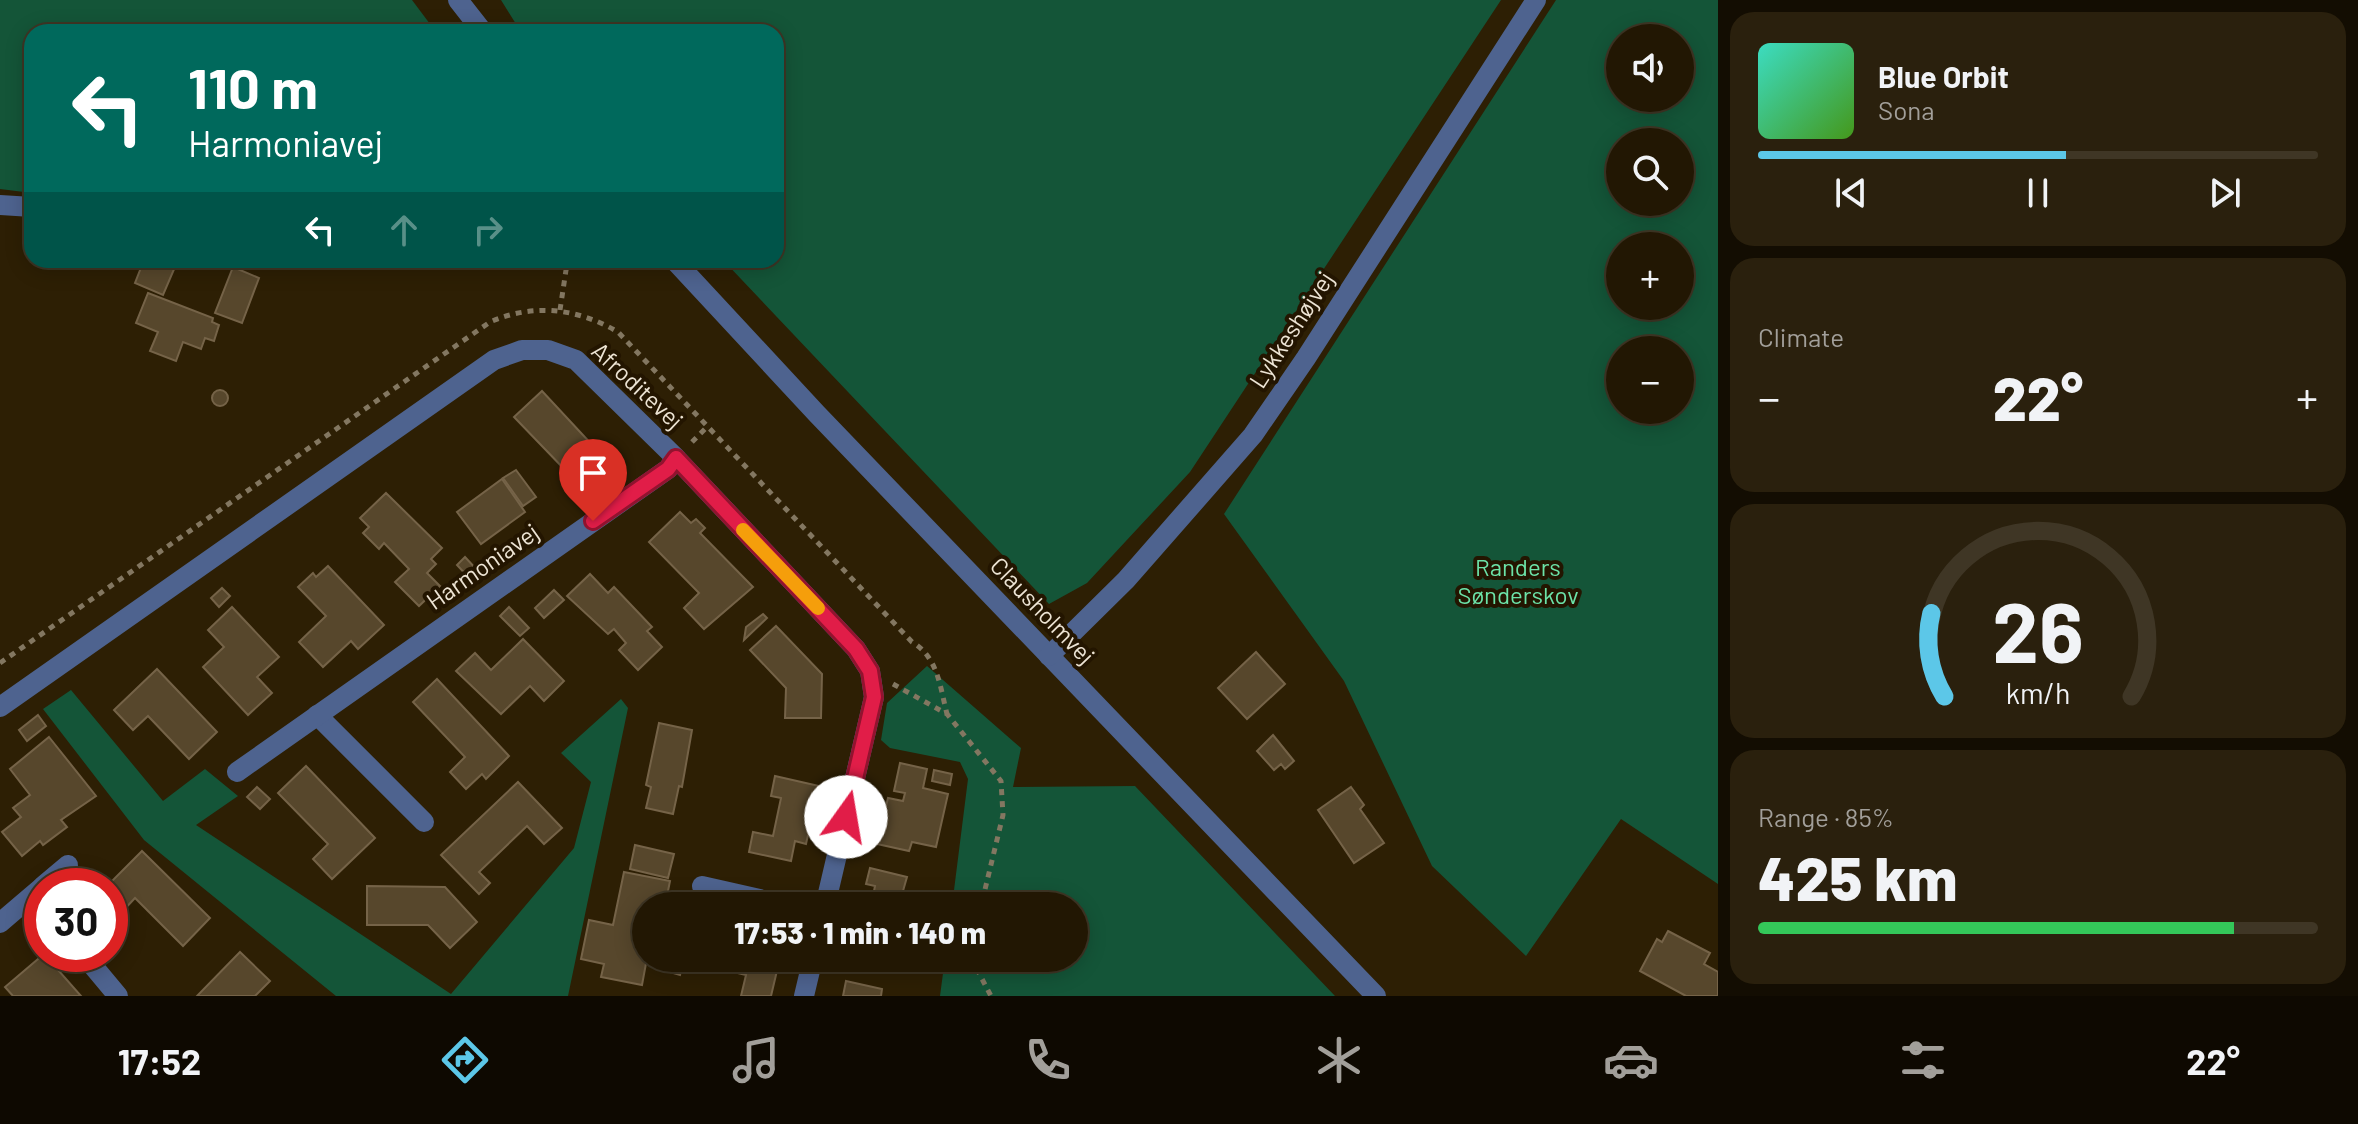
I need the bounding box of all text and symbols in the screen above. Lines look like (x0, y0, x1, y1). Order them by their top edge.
map controls (1606, 24, 1694, 424)
button: sound (1606, 24, 1694, 112)
text: 110 m (188, 53, 318, 120)
icon: left (56, 56, 160, 160)
text: Blue Orbit (1878, 58, 2009, 94)
text: Sona (1878, 94, 1935, 125)
text: Harmoniavej (188, 121, 383, 164)
button: search (1606, 128, 1694, 216)
icon: previous (1829, 171, 1873, 215)
icon: pause (2016, 171, 2060, 215)
icon: next (2203, 171, 2247, 215)
icon: left (298, 208, 342, 252)
icon: ahead (382, 208, 426, 252)
icon: right (466, 208, 510, 252)
button: + (1606, 232, 1694, 320)
street label: Lykkeshøjvej (1242, 265, 1339, 393)
text: Climate (1758, 321, 1844, 352)
street label: Afroditevej (586, 335, 690, 434)
button: − (1606, 336, 1694, 424)
text: 22° (1993, 361, 2083, 433)
text: − (1758, 370, 1780, 423)
text: + (2296, 370, 2318, 423)
pin (559, 439, 627, 521)
icon: arrive (571, 451, 615, 495)
street label: Harmoniavej (420, 517, 544, 615)
street label: Clausholmvej (985, 550, 1101, 669)
park label: Randers Sønderskov (1457, 552, 1579, 609)
text: 26 (1992, 580, 2084, 680)
text: km/h (2006, 675, 2070, 710)
position arrow (804, 775, 888, 859)
text: Range · 85% (1758, 801, 1894, 832)
text: 425 km (1758, 841, 1957, 913)
speed limit sign: 30 (24, 868, 128, 972)
text: 17:53 · 1 min · 140 m (734, 914, 986, 950)
icon: directions (437, 1032, 493, 1088)
icon: music (728, 1032, 784, 1088)
icon: phone (1020, 1032, 1076, 1088)
icon: climate (1311, 1032, 1367, 1088)
icon: car (1603, 1032, 1659, 1088)
icon: filters (1895, 1032, 1951, 1088)
text: 17:52 (118, 1039, 201, 1082)
text: 22° (2186, 1039, 2240, 1082)

